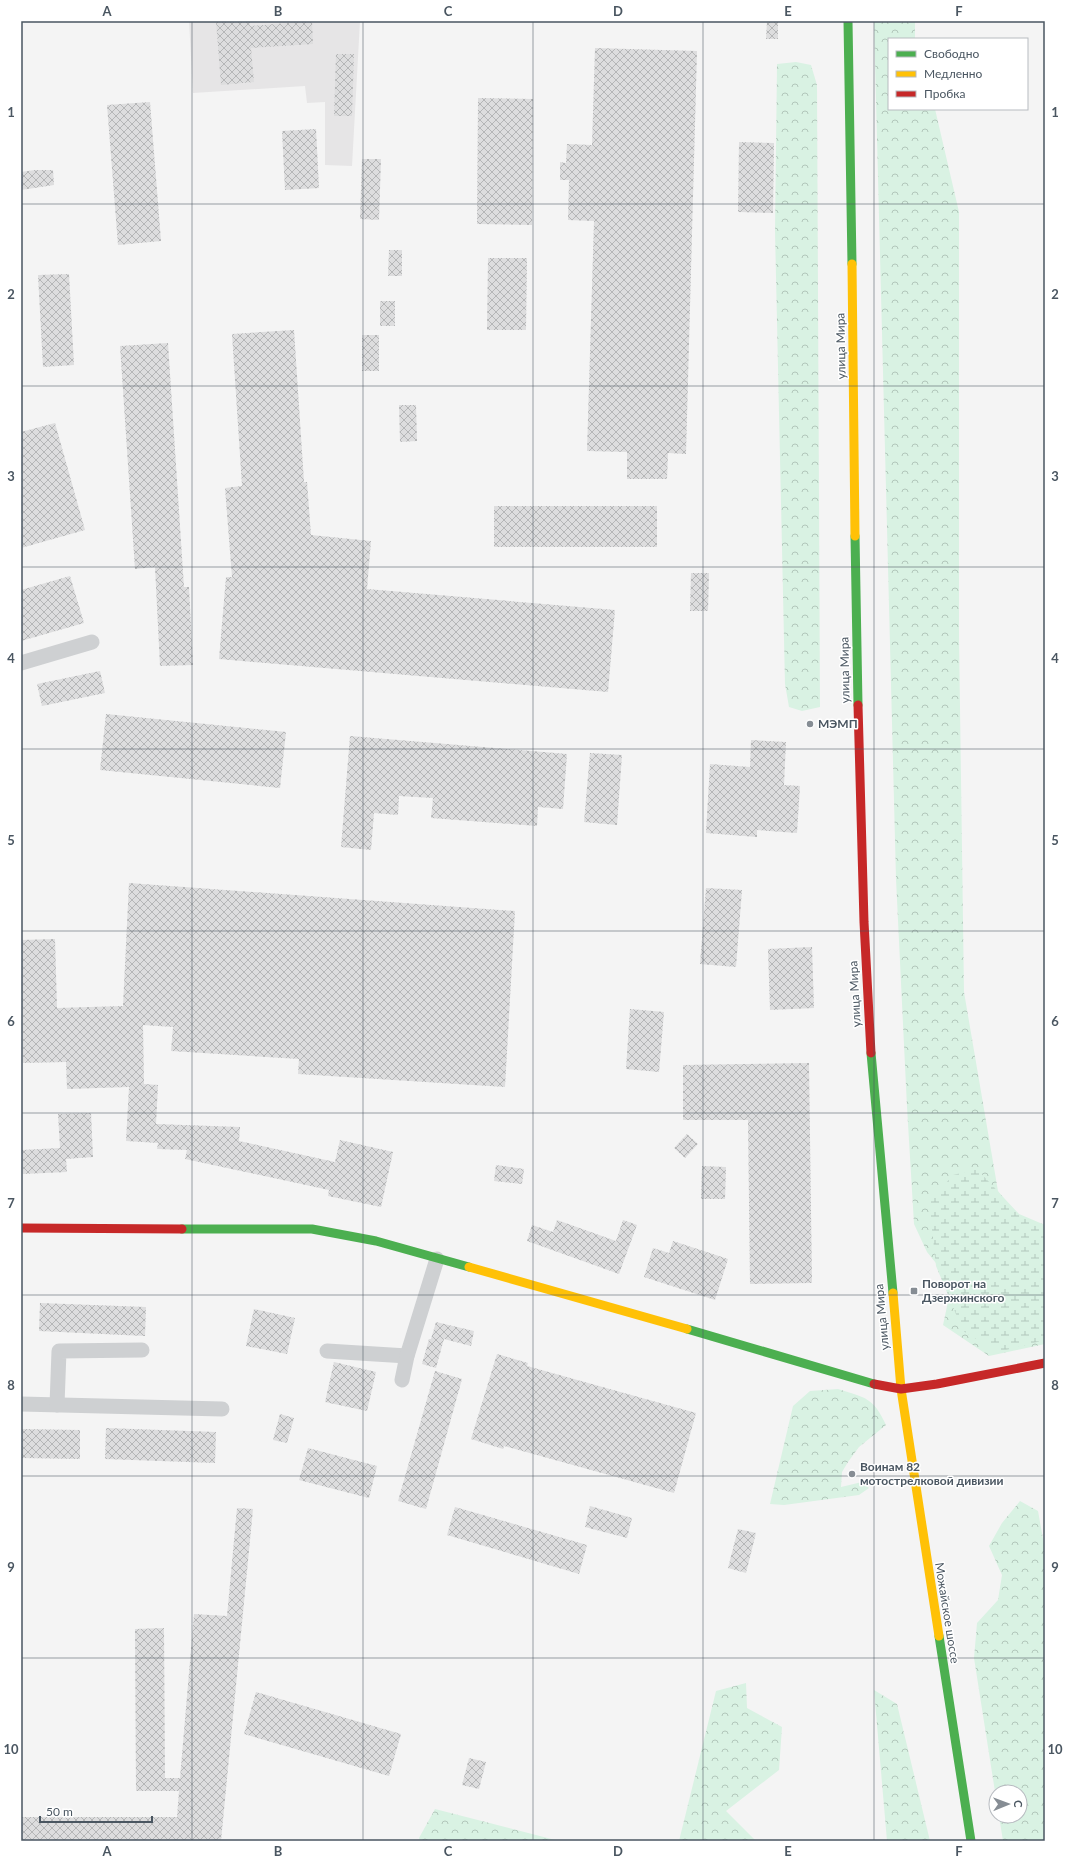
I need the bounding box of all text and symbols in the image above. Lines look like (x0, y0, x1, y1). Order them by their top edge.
text: A (101, 3, 112, 19)
text: B (274, 3, 283, 19)
text: C (444, 3, 453, 19)
text: D (613, 3, 623, 19)
text: E (784, 3, 792, 19)
text: F (955, 3, 963, 19)
legend (888, 38, 1028, 110)
text: Свободно (924, 46, 980, 61)
text: Медленно (924, 66, 983, 81)
text: Пробка (924, 86, 965, 101)
text: 1 (7, 104, 15, 120)
text: 1 (1051, 104, 1059, 120)
text: 2 (7, 286, 15, 302)
text: 2 (1051, 286, 1059, 302)
street label: улица Мира (832, 313, 849, 379)
text: 3 (7, 468, 15, 484)
text: 3 (1051, 468, 1059, 484)
street label: улица Мира (836, 637, 853, 703)
text: 4 (7, 650, 15, 666)
text: 4 (1051, 650, 1059, 666)
place label: МЭМП (818, 716, 858, 731)
marker: МЭМП (805, 719, 815, 729)
text: 5 (7, 832, 15, 848)
text: 5 (1051, 832, 1059, 848)
street label: улица Мира (845, 960, 864, 1028)
text: 6 (7, 1013, 15, 1029)
text: 6 (1051, 1013, 1059, 1029)
text: 7 (7, 1195, 15, 1211)
text: 7 (1051, 1195, 1059, 1211)
place label: Поворот на Дзержинского (922, 1276, 1005, 1305)
street label: улица Мира (871, 1283, 892, 1351)
marker: Поворот на Дзержинского (909, 1286, 919, 1296)
text: 8 (7, 1377, 15, 1393)
text: 8 (1051, 1377, 1059, 1393)
place label: Воинам 82 мотострелковой дивизии (860, 1459, 1004, 1488)
marker: Воинам 82 мотострелковой дивизии (847, 1469, 857, 1479)
text: 9 (7, 1559, 15, 1575)
text: 9 (1051, 1559, 1059, 1575)
street label: Можайское шоссе (932, 1561, 963, 1664)
text: 10 (3, 1741, 19, 1757)
text: 10 (1047, 1741, 1063, 1757)
north arrow (988, 1784, 1028, 1824)
scale bar (40, 1798, 152, 1824)
text: С (1012, 1800, 1025, 1808)
text: 50 m (46, 1804, 73, 1819)
text: A (101, 1843, 112, 1859)
text: B (274, 1843, 283, 1859)
text: C (444, 1843, 453, 1859)
text: D (613, 1843, 623, 1859)
text: E (784, 1843, 792, 1859)
text: F (955, 1843, 963, 1859)

